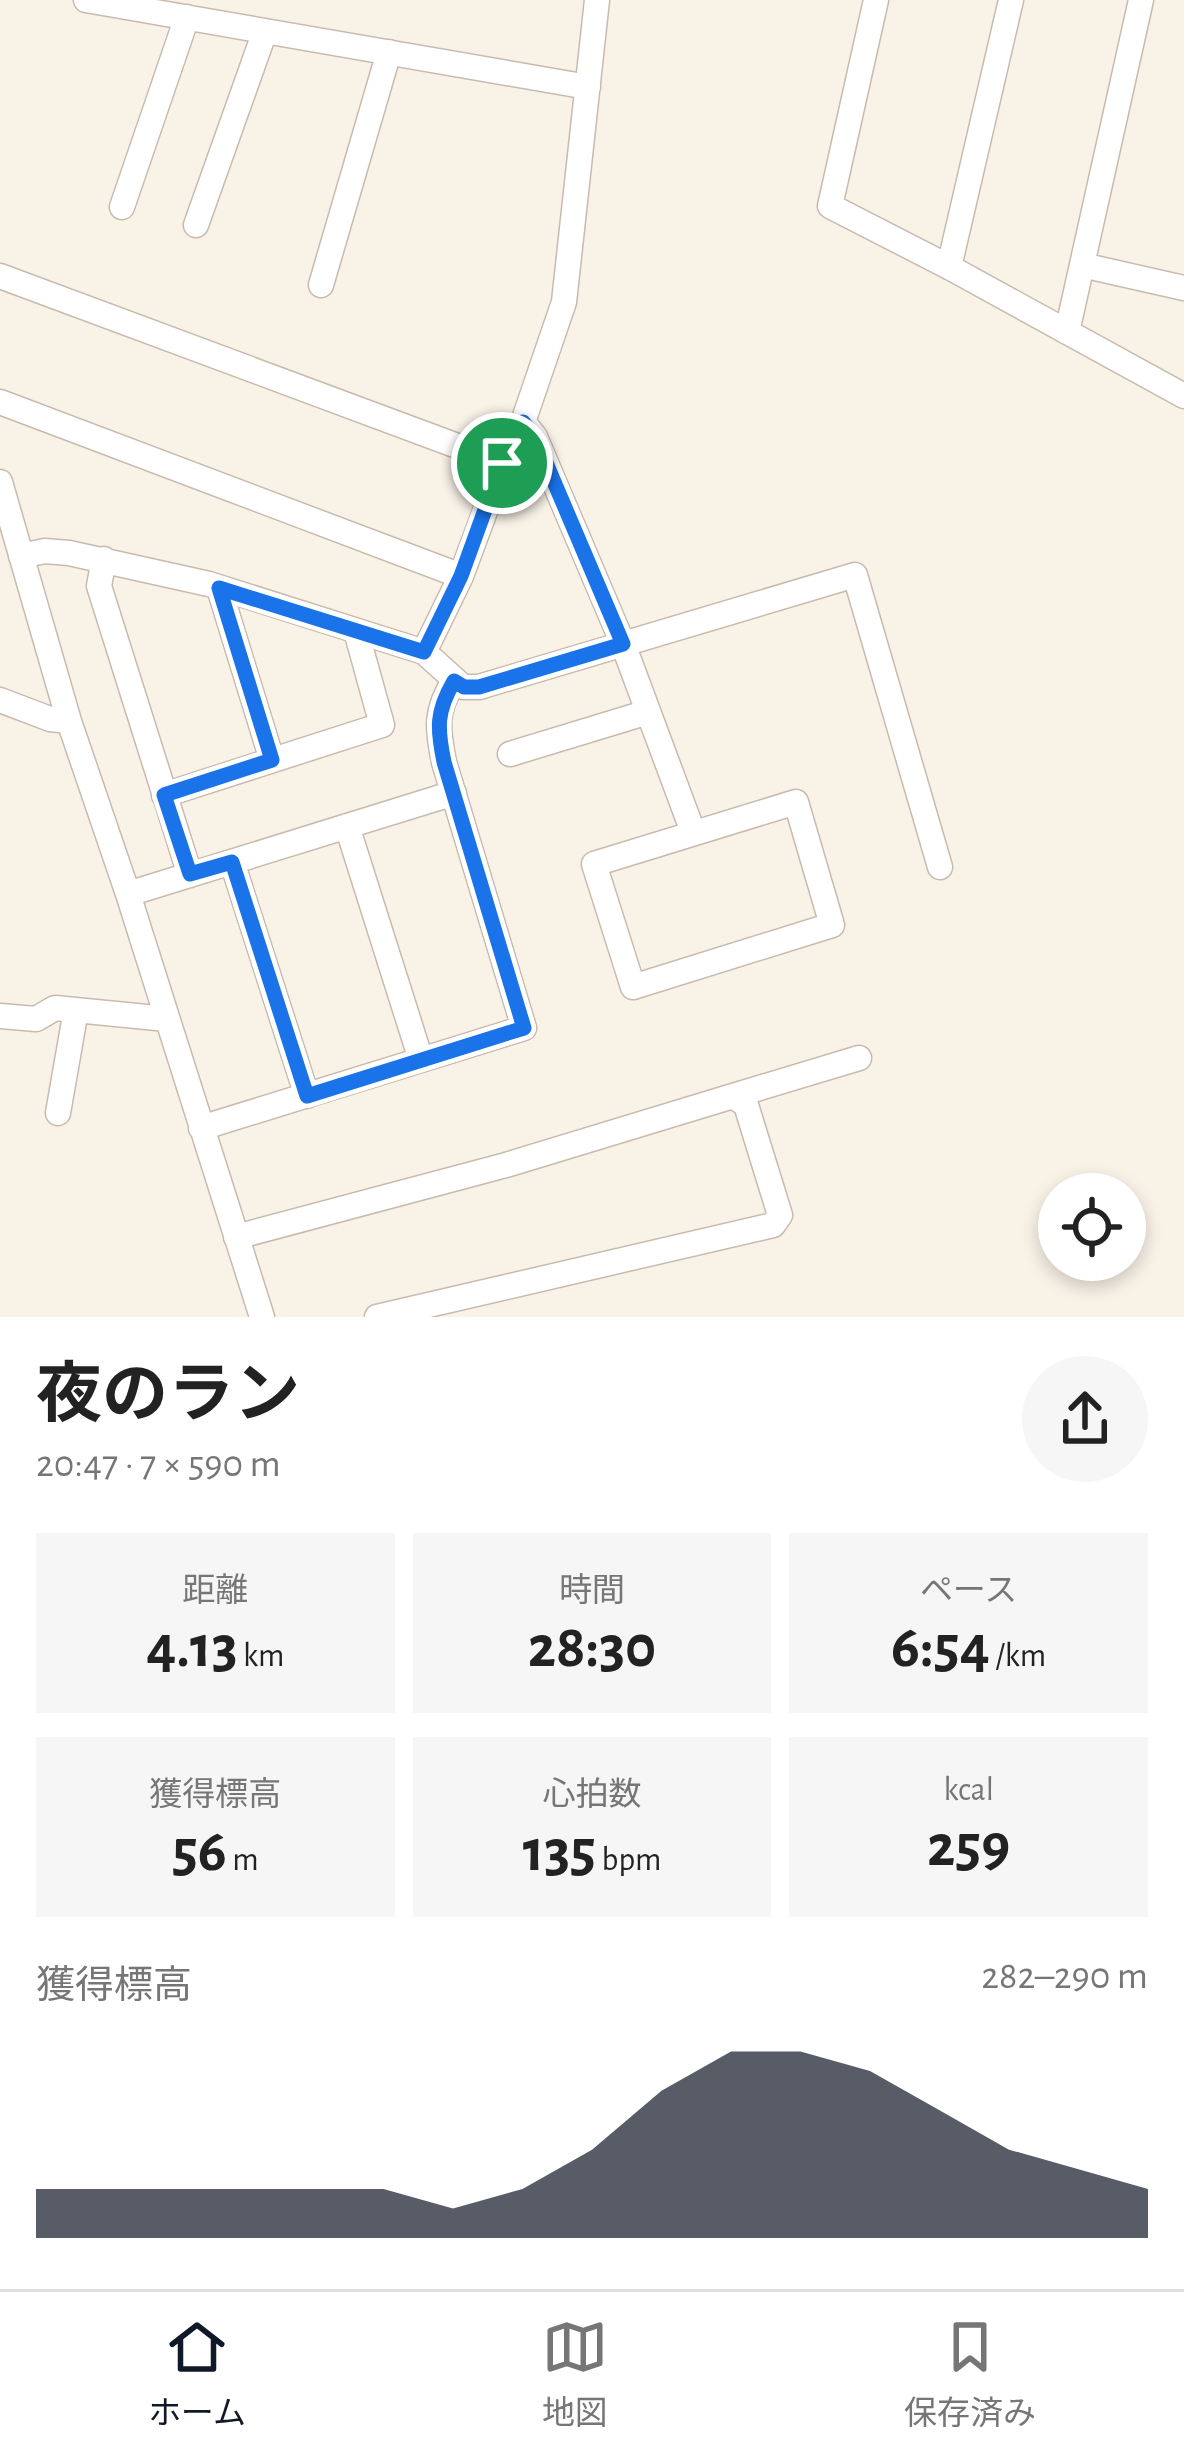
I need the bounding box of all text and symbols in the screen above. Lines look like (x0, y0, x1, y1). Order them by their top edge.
pin (451, 412, 553, 514)
icon: arrive (469, 430, 535, 496)
map controls (1038, 1173, 1146, 1281)
button: locate (1038, 1173, 1146, 1281)
button: share (1022, 1356, 1148, 1482)
text: 夜のラン (36, 1363, 300, 1429)
text: 20:47 · 7 × 590 m (36, 1445, 281, 1484)
text: 距離 (182, 1575, 248, 1608)
text: 時間 (559, 1575, 625, 1608)
text: ペース (920, 1575, 1017, 1608)
text: 4.13 (146, 1618, 238, 1678)
text: 28:30 (528, 1618, 656, 1678)
text: 6:54 (891, 1618, 990, 1678)
text: km (238, 1640, 284, 1673)
text: /km (990, 1640, 1046, 1673)
text: kcal (944, 1774, 994, 1807)
text: 獲得標高 (149, 1779, 281, 1812)
text: 心拍数 (542, 1779, 641, 1812)
text: 259 (927, 1817, 1010, 1877)
text: 56 (172, 1822, 227, 1882)
text: 135 (523, 1822, 596, 1882)
text: m (227, 1844, 259, 1877)
text: bpm (596, 1844, 661, 1877)
text: 282–290 m (981, 1957, 1148, 1996)
text: 獲得標高 (36, 1967, 192, 2006)
tab: ホーム (148, 2314, 246, 2435)
tab: 地図 (542, 2314, 608, 2435)
tab: 保存済み (904, 2314, 1036, 2435)

